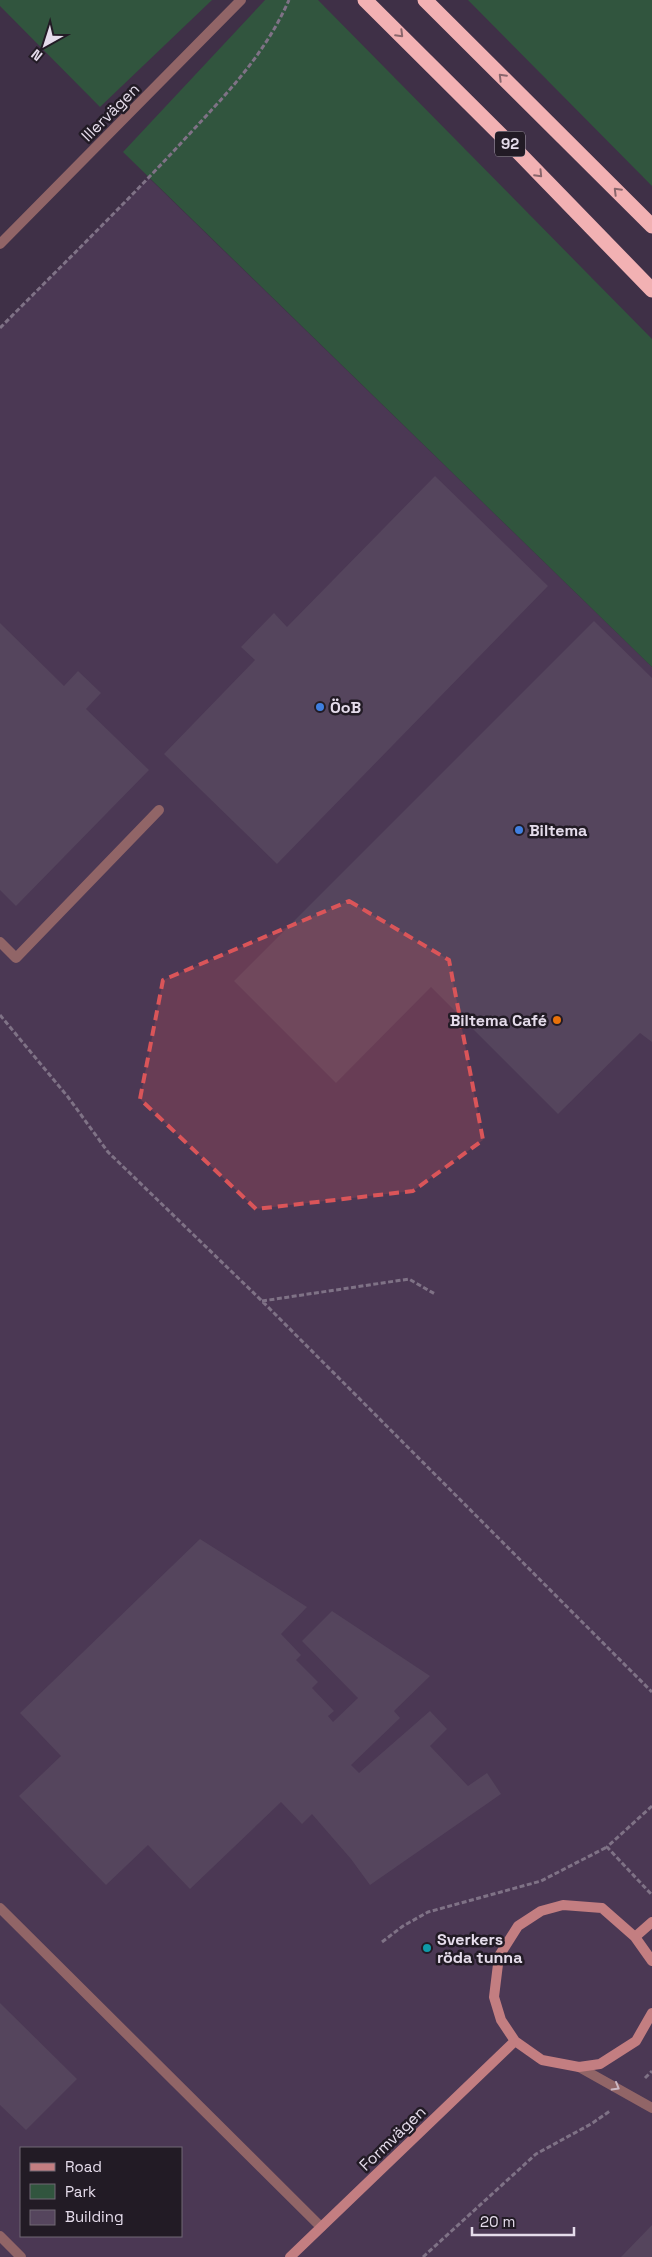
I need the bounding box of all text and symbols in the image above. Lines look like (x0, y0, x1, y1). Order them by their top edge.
north arrow (20, 20, 70, 70)
one-way arrow (394, 29, 403, 38)
text: N (28, 45, 46, 65)
one-way arrow (499, 73, 508, 82)
street label: Illervägen (77, 79, 144, 146)
road number: 92 (495, 132, 525, 156)
one-way arrow (533, 168, 542, 177)
one-way arrow (614, 188, 623, 197)
place label: ÖoB (330, 697, 361, 718)
marker: ÖoB (314, 701, 326, 713)
place label: Biltema (529, 820, 587, 841)
marker: Biltema (513, 824, 525, 836)
place label: Biltema Café (450, 1010, 547, 1031)
marker: Biltema Café (551, 1014, 563, 1026)
place label: Sverkers röda tunna (437, 1929, 522, 1968)
marker: Sverkers röda tunna (421, 1942, 433, 1954)
one-way arrow (611, 2081, 620, 2091)
street label: Formvägen (355, 2101, 430, 2175)
legend (20, 2147, 182, 2237)
text: Road (65, 2157, 102, 2176)
text: Park (65, 2182, 96, 2201)
scale bar (472, 2204, 574, 2236)
text: Building (65, 2207, 124, 2226)
text: 20 m (480, 2212, 515, 2231)

